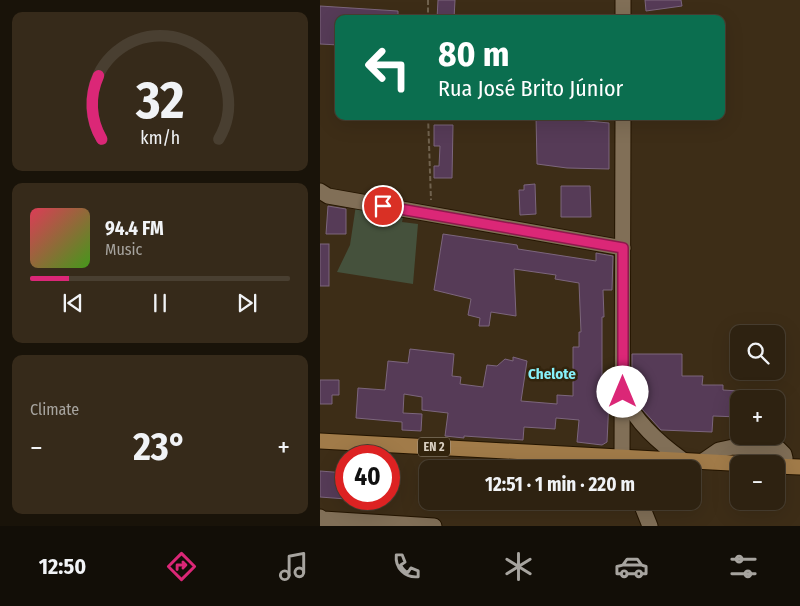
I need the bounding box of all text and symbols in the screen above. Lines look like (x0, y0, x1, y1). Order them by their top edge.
text: 80 m (438, 33, 510, 75)
icon: left (355, 35, 420, 100)
text: 32 (135, 69, 184, 132)
text: Rua José Brito Júnior (438, 75, 623, 102)
text: km/h (140, 127, 180, 149)
pin (362, 185, 404, 227)
icon: arrive (369, 192, 397, 220)
text: 94.4 FM (105, 217, 164, 240)
text: Music (105, 240, 142, 259)
icon: previous (59, 289, 87, 317)
icon: pause (146, 289, 174, 317)
icon: next (233, 289, 261, 317)
map controls (730, 325, 785, 510)
button: search (730, 325, 785, 380)
district label: Chelote (528, 365, 576, 383)
position arrow (596, 365, 648, 417)
button: + (730, 390, 785, 445)
text: Climate (30, 400, 79, 419)
text: 23° (133, 424, 187, 470)
text: − (30, 431, 43, 464)
text: + (277, 431, 290, 464)
road number: EN 2 (418, 438, 450, 457)
speed limit sign: 40 (335, 445, 400, 510)
button: − (730, 455, 785, 510)
text: 12:51 · 1 min · 220 m (485, 473, 635, 496)
icon: directions (164, 549, 199, 584)
icon: music (276, 549, 311, 584)
icon: phone (389, 549, 424, 584)
icon: climate (501, 549, 536, 584)
icon: car (614, 549, 649, 584)
icon: filters (726, 549, 761, 584)
text: 12:50 (39, 553, 86, 580)

